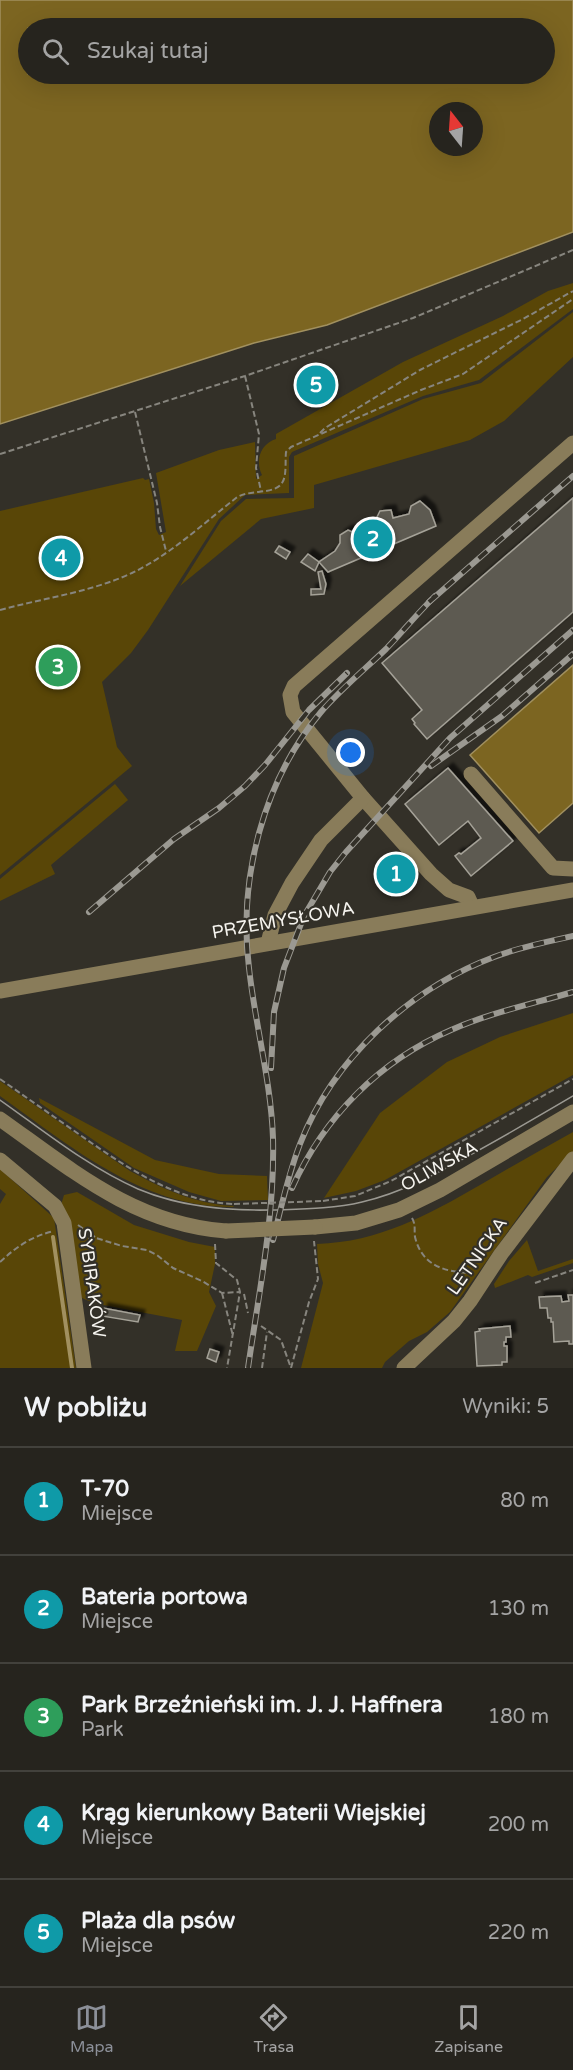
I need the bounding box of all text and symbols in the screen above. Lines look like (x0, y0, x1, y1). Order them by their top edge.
search box (18, 18, 555, 84)
icon: search (39, 35, 72, 68)
text: Szukaj tutaj (87, 38, 209, 64)
north arrow (429, 102, 483, 156)
pin: 5 (296, 362, 336, 408)
pin: 2 (354, 516, 392, 562)
pin: 4 (42, 536, 80, 580)
pin: 3 (38, 644, 78, 690)
your location (336, 738, 365, 767)
pin: 1 (376, 852, 416, 896)
street label: PRZEMYSŁOWA (210, 897, 356, 943)
street label: OLIWSKA (397, 1136, 481, 1196)
street label: LETNICKA (442, 1213, 512, 1299)
street label: SYBIRAKÓW (73, 1227, 111, 1339)
text: W pobliżu (24, 1392, 147, 1423)
text: Wyniki: 5 (462, 1395, 549, 1419)
text: T-70 (81, 1476, 129, 1502)
text: 1 (37, 1489, 50, 1513)
text: 80 m (500, 1489, 549, 1513)
text: Miejsce (81, 1502, 153, 1526)
text: Bateria portowa (81, 1584, 248, 1610)
text: 2 (37, 1597, 50, 1621)
text: 130 m (488, 1597, 549, 1621)
text: Miejsce (81, 1610, 153, 1634)
text: Park Brzeźnieński im. J. J. Haffnera (81, 1692, 443, 1718)
text: 3 (37, 1705, 50, 1729)
text: 180 m (488, 1705, 549, 1729)
text: Park (81, 1718, 124, 1742)
text: Krąg kierunkowy Baterii Wiejskiej (81, 1800, 426, 1826)
text: 4 (37, 1813, 50, 1837)
text: 200 m (488, 1813, 549, 1837)
text: Miejsce (81, 1826, 153, 1850)
text: Plaża dla psów (81, 1908, 235, 1934)
text: 5 (37, 1921, 50, 1945)
text: 220 m (488, 1921, 549, 1945)
text: Miejsce (81, 1934, 153, 1958)
tab: Mapa (70, 2001, 114, 2057)
tab: Trasa (254, 2001, 294, 2057)
tab: Zapisane (434, 2001, 503, 2057)

